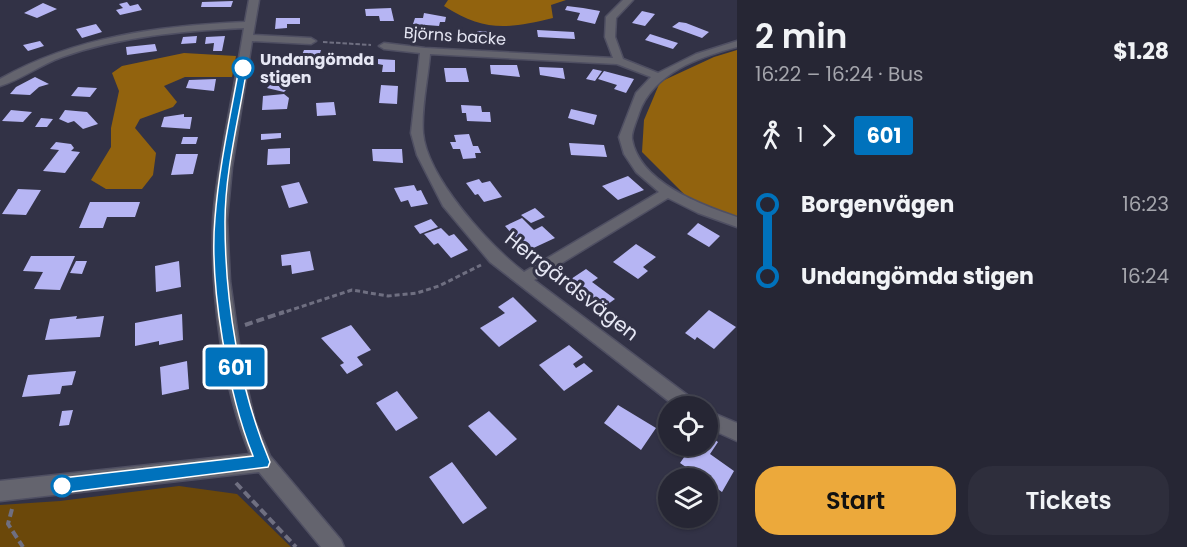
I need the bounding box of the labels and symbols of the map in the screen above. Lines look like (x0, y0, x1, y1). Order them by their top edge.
street label: Björns backe (403, 21, 507, 51)
place label: Undangömda stigen (260, 48, 374, 89)
marker: Undangömda stigen (232, 57, 254, 79)
street label: Herrgårdsvägen (499, 225, 645, 347)
line badge: 601 (200, 348, 270, 386)
unlabelled marker (51, 475, 73, 497)

